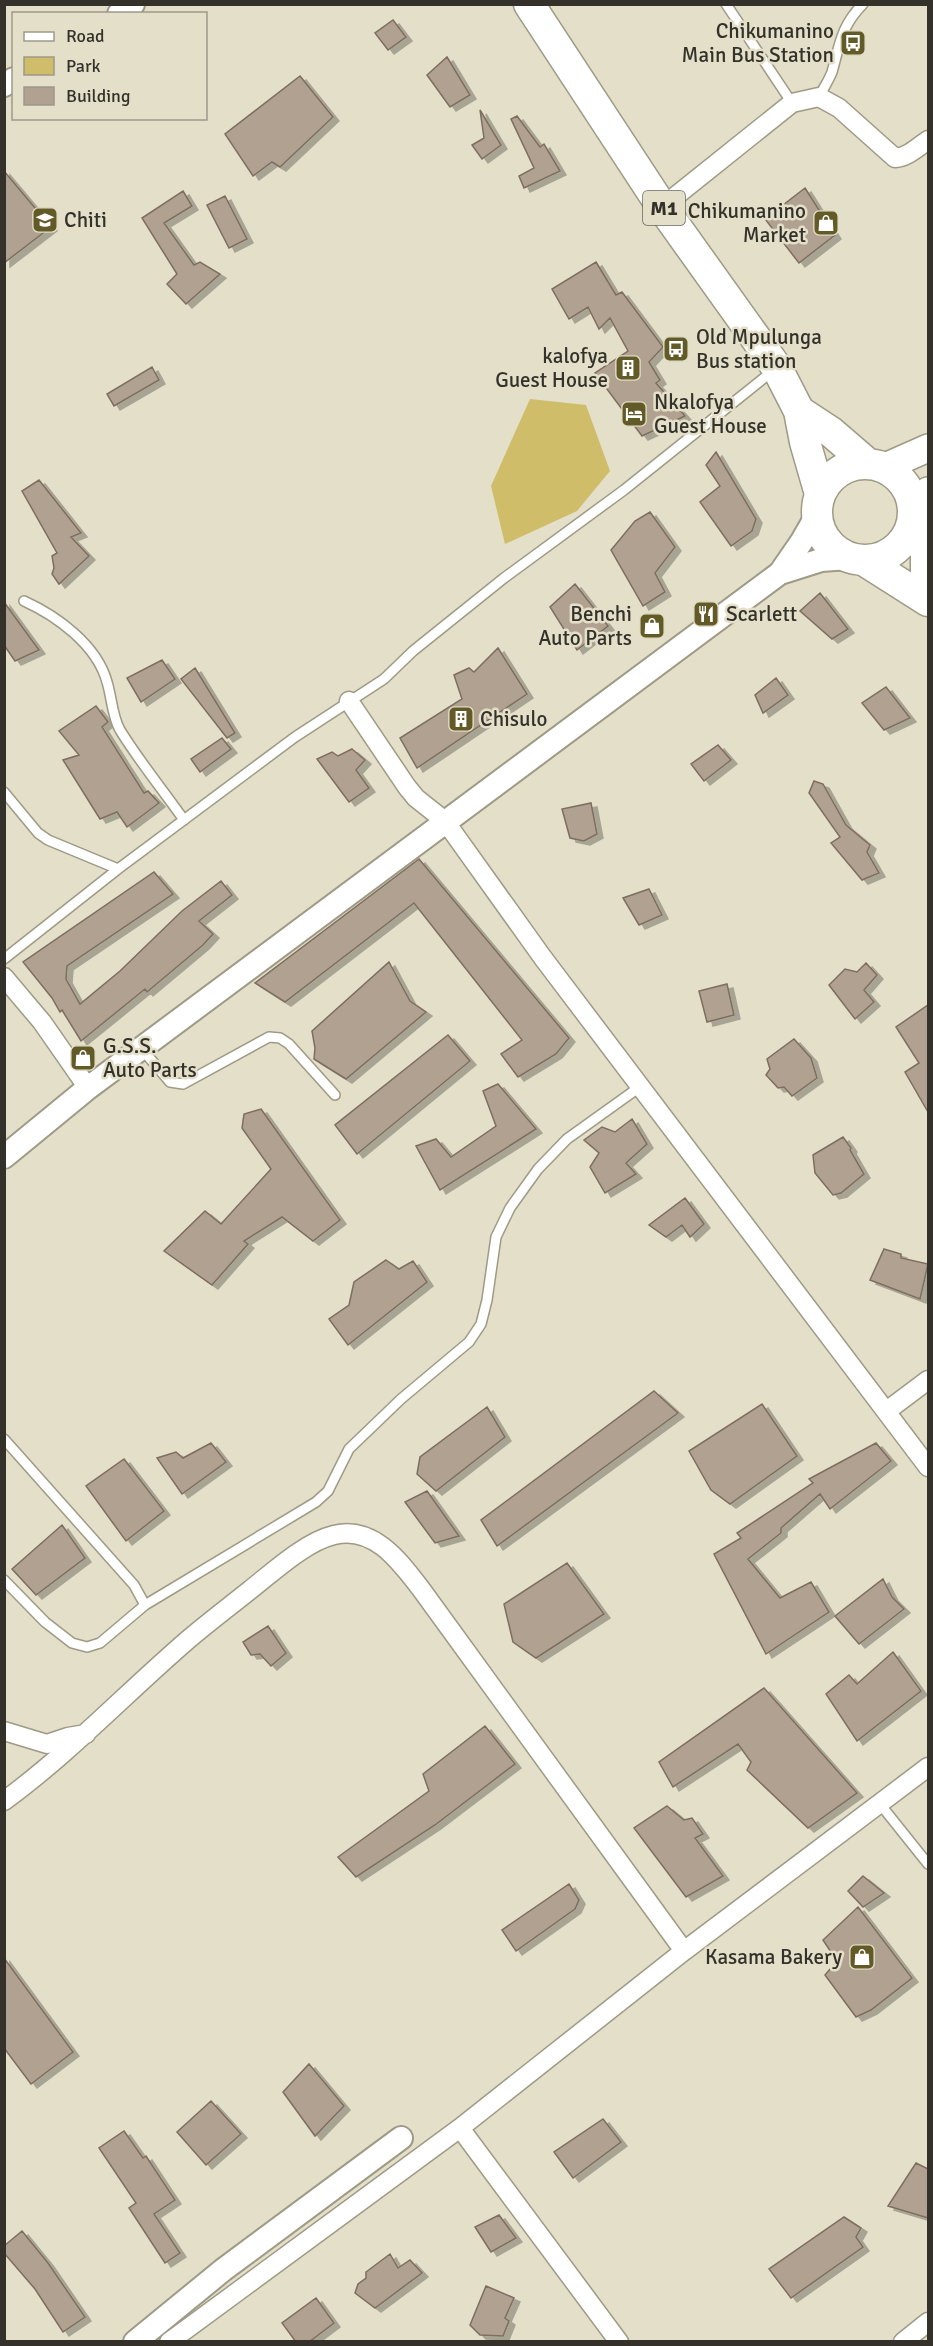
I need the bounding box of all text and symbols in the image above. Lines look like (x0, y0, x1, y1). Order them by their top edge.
legend (12, 12, 207, 120)
place label: Chikumanino Main Bus Station (682, 18, 834, 68)
text: Road (66, 25, 105, 47)
bus stop icon: Chikumanino Main Bus Station (838, 28, 868, 58)
text: Park (66, 55, 101, 77)
text: Building (66, 85, 130, 107)
road number: M1 (643, 191, 685, 225)
place label: Chikumanino Market (688, 198, 806, 248)
school or university icon: Chiti (30, 205, 60, 235)
place label: Chiti (64, 207, 107, 233)
shop icon: Chikumanino Market (811, 208, 841, 238)
place label: Old Mpulunga Bus station (696, 324, 822, 374)
bus stop icon: Old Mpulunga Bus station (661, 334, 691, 364)
place label: kalofya Guest House (495, 343, 608, 393)
building icon: kalofya Guest House (613, 353, 643, 383)
place label: Nkalofya Guest House (654, 389, 767, 439)
hotel icon: Nkalofya Guest House (619, 399, 649, 429)
restaurant icon: Scarlett (691, 599, 721, 629)
place label: Benchi Auto Parts (538, 601, 632, 651)
place label: Scarlett (726, 601, 797, 627)
shop icon: Benchi Auto Parts (637, 611, 667, 641)
building icon: Chisulo (446, 704, 476, 734)
place label: Chisulo (480, 706, 547, 732)
place label: G.S.S. Auto Parts (103, 1033, 197, 1083)
shop icon: G.S.S. Auto Parts (68, 1043, 98, 1073)
shop icon: Kasama Bakery (847, 1942, 877, 1972)
place label: Kasama Bakery (705, 1944, 842, 1970)

